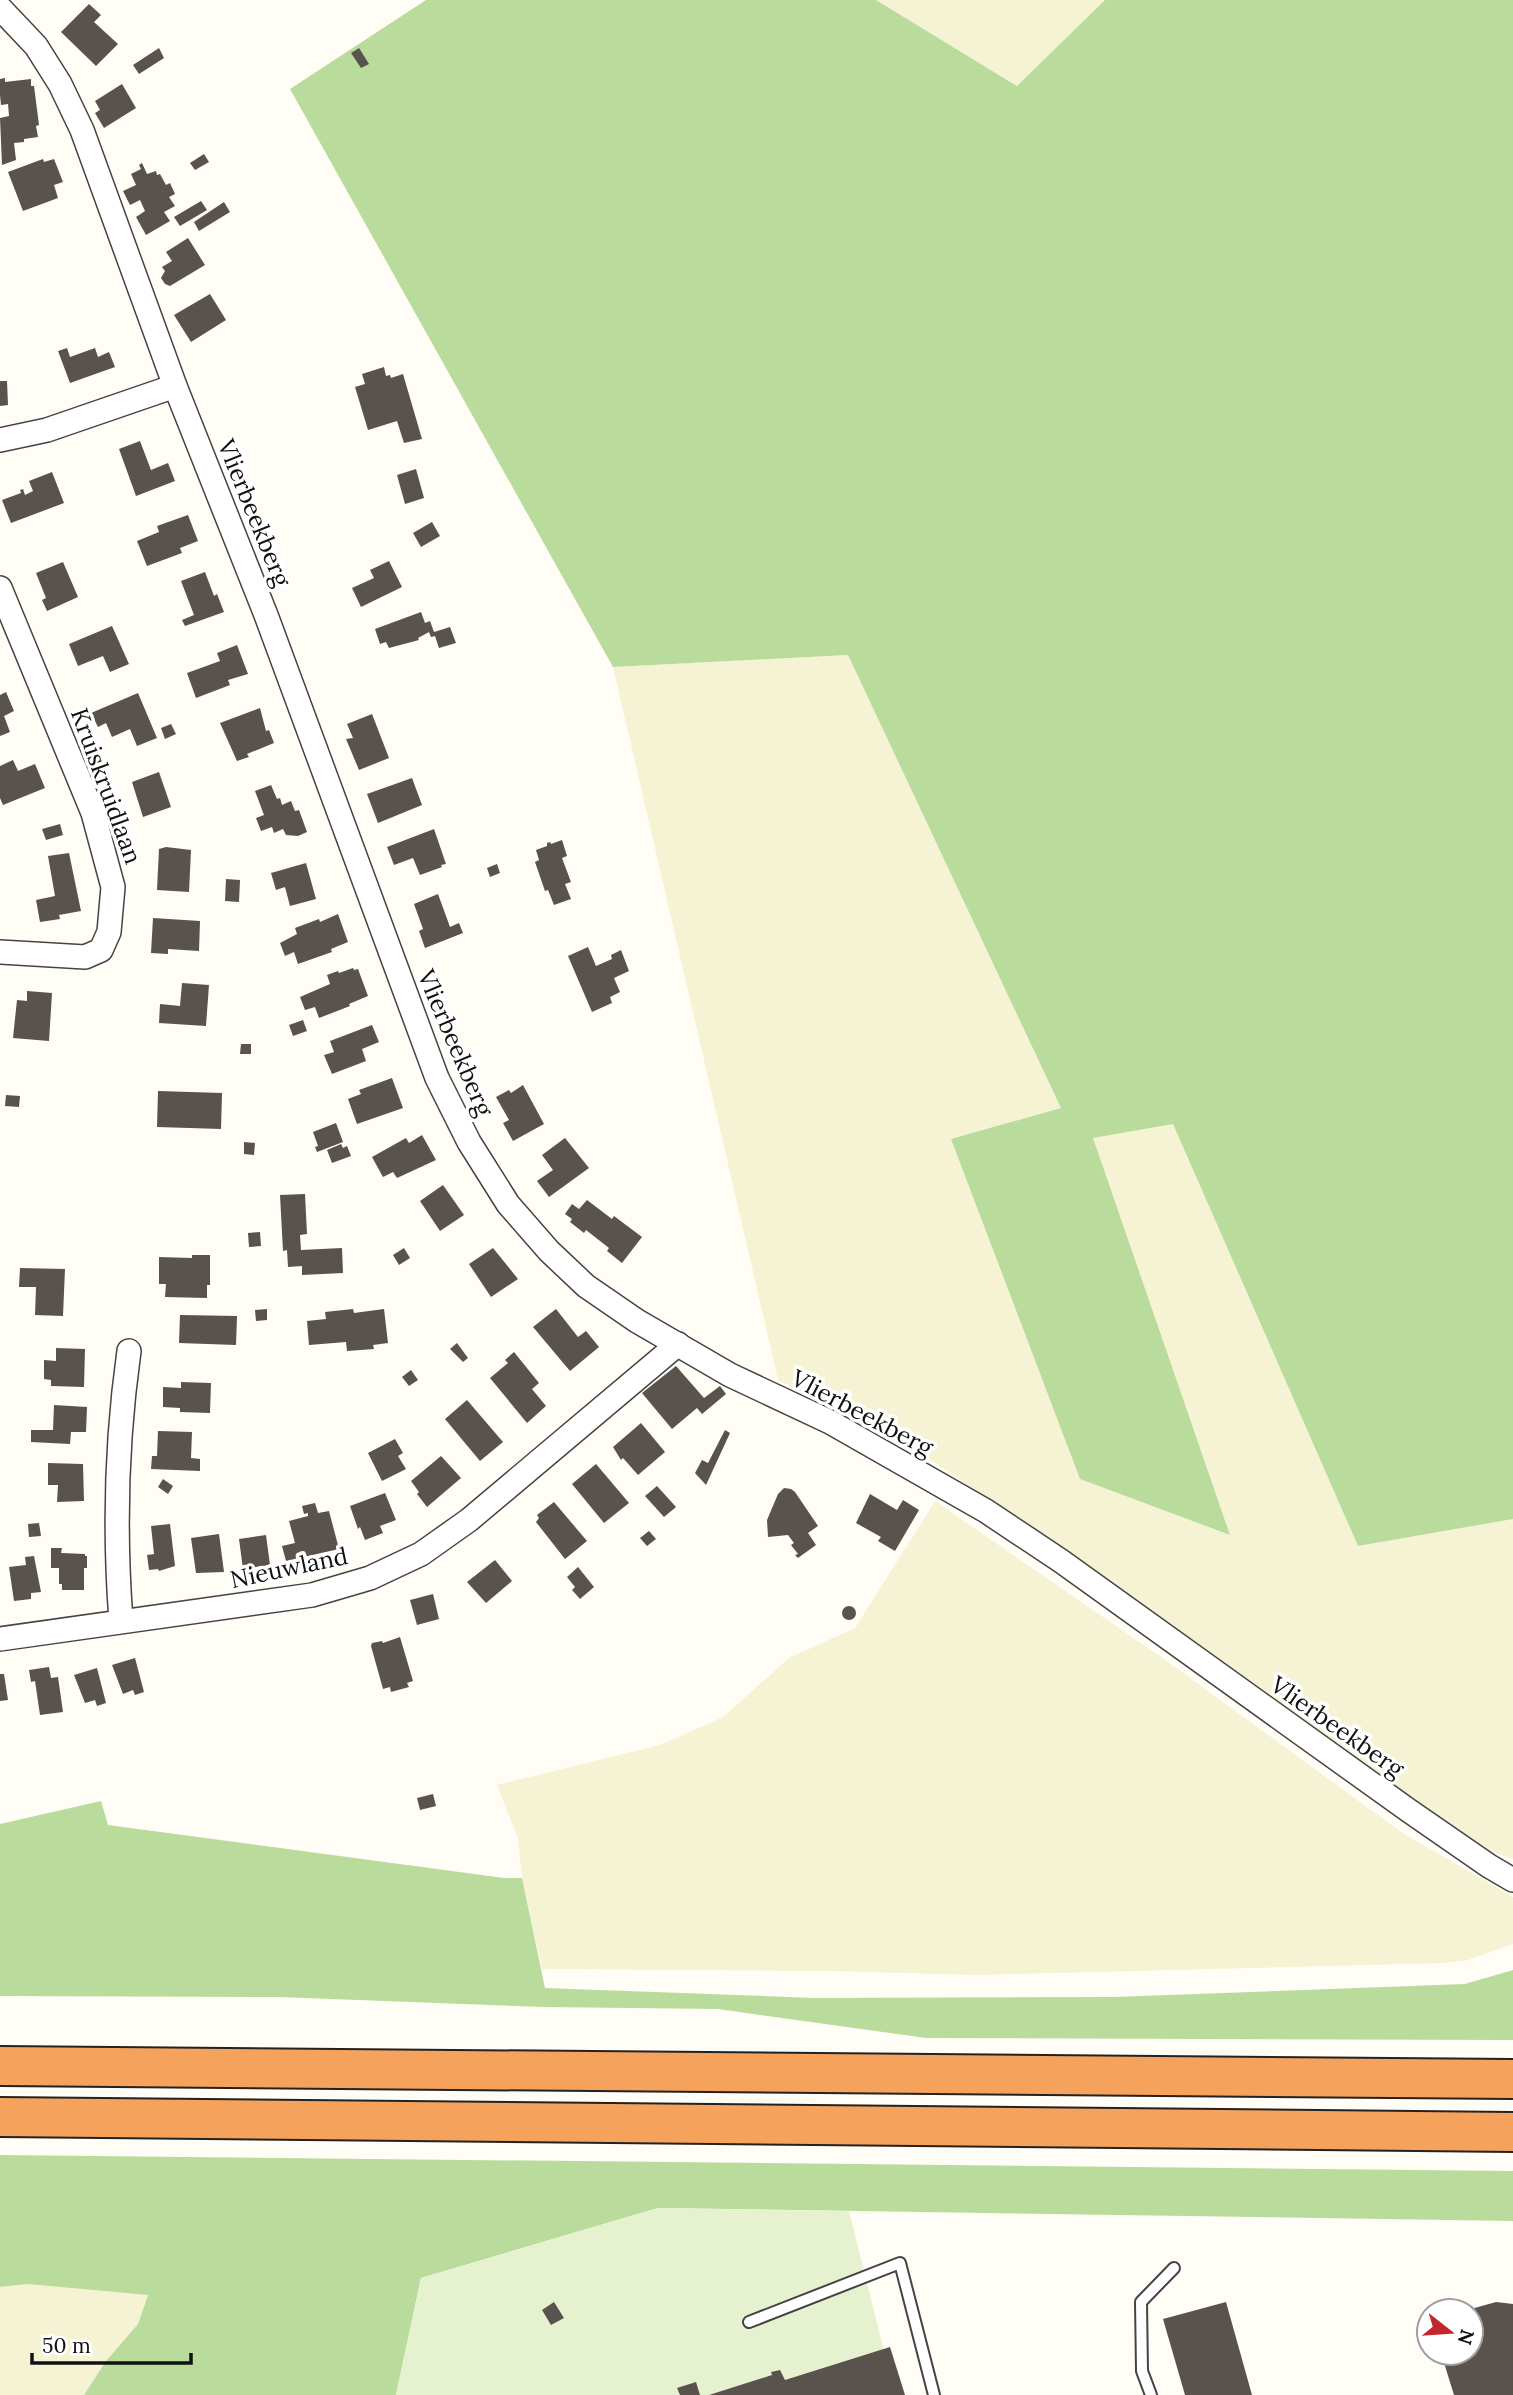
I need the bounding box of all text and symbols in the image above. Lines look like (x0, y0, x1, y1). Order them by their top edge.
street label: Vlierbeekberg (210, 434, 298, 592)
street label: Kruiskruidlaan (64, 704, 149, 868)
street label: Vlierbeekberg (410, 964, 500, 1121)
street label: Vlierbeekberg (785, 1362, 939, 1463)
street label: Nieuwland (227, 1540, 350, 1595)
street label: Vlierbeekberg (1264, 1669, 1411, 1784)
north arrow (1415, 2297, 1485, 2367)
scale bar (32, 2322, 191, 2366)
text: N (1453, 2326, 1480, 2348)
text: 50 m (42, 2332, 91, 2359)

